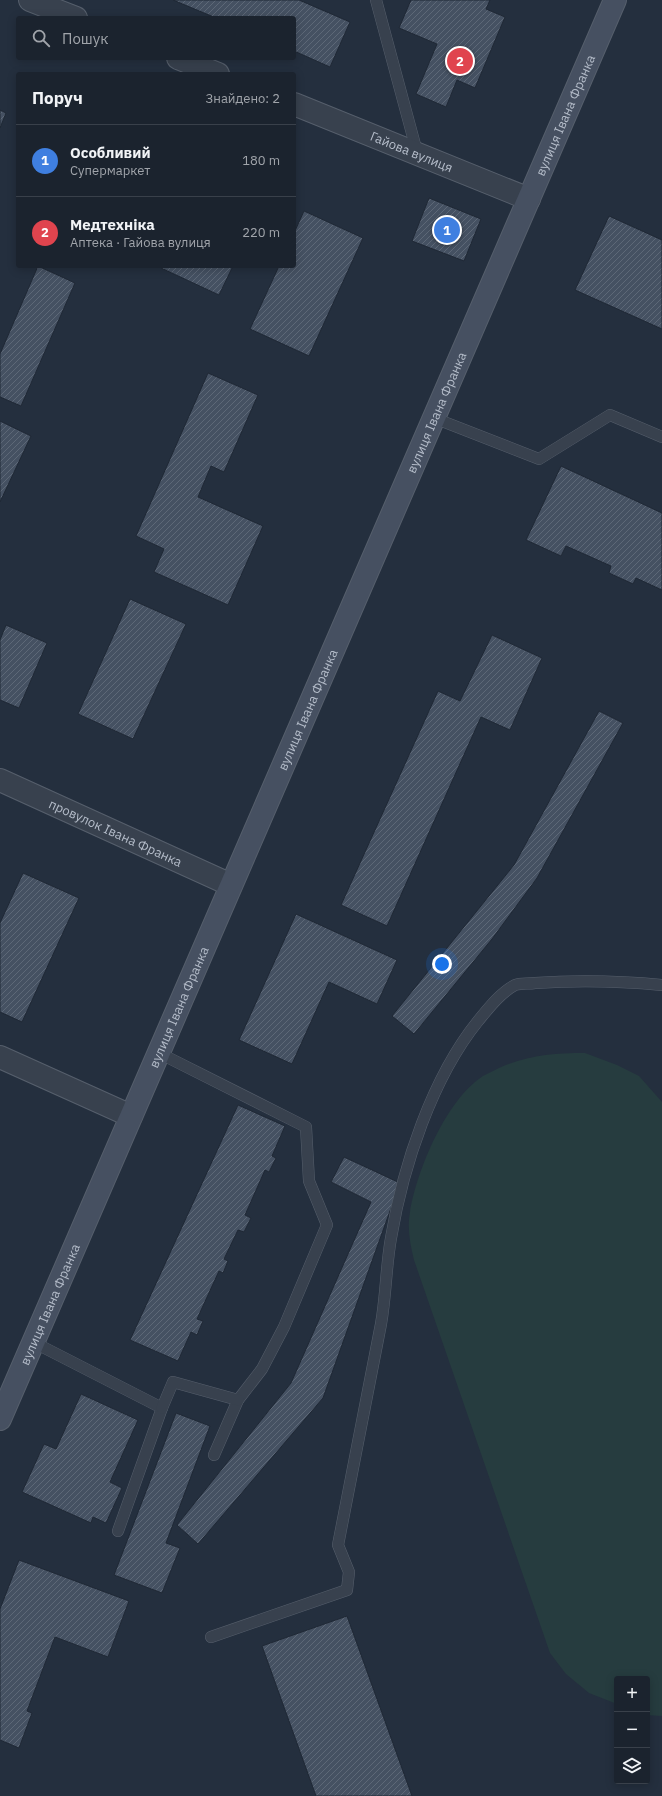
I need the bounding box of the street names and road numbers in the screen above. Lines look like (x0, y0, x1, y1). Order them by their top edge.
street label: вулиця Івана Франка (532, 52, 599, 179)
street label: Гайова вулиця (368, 128, 455, 176)
street label: вулиця Івана Франка (403, 349, 470, 476)
street label: вулиця Івана Франка (274, 647, 342, 773)
street label: провулок Івана Франка (46, 795, 185, 871)
street label: вулиця Івана Франка (145, 944, 213, 1070)
street label: вулиця Івана Франка (16, 1241, 84, 1368)

